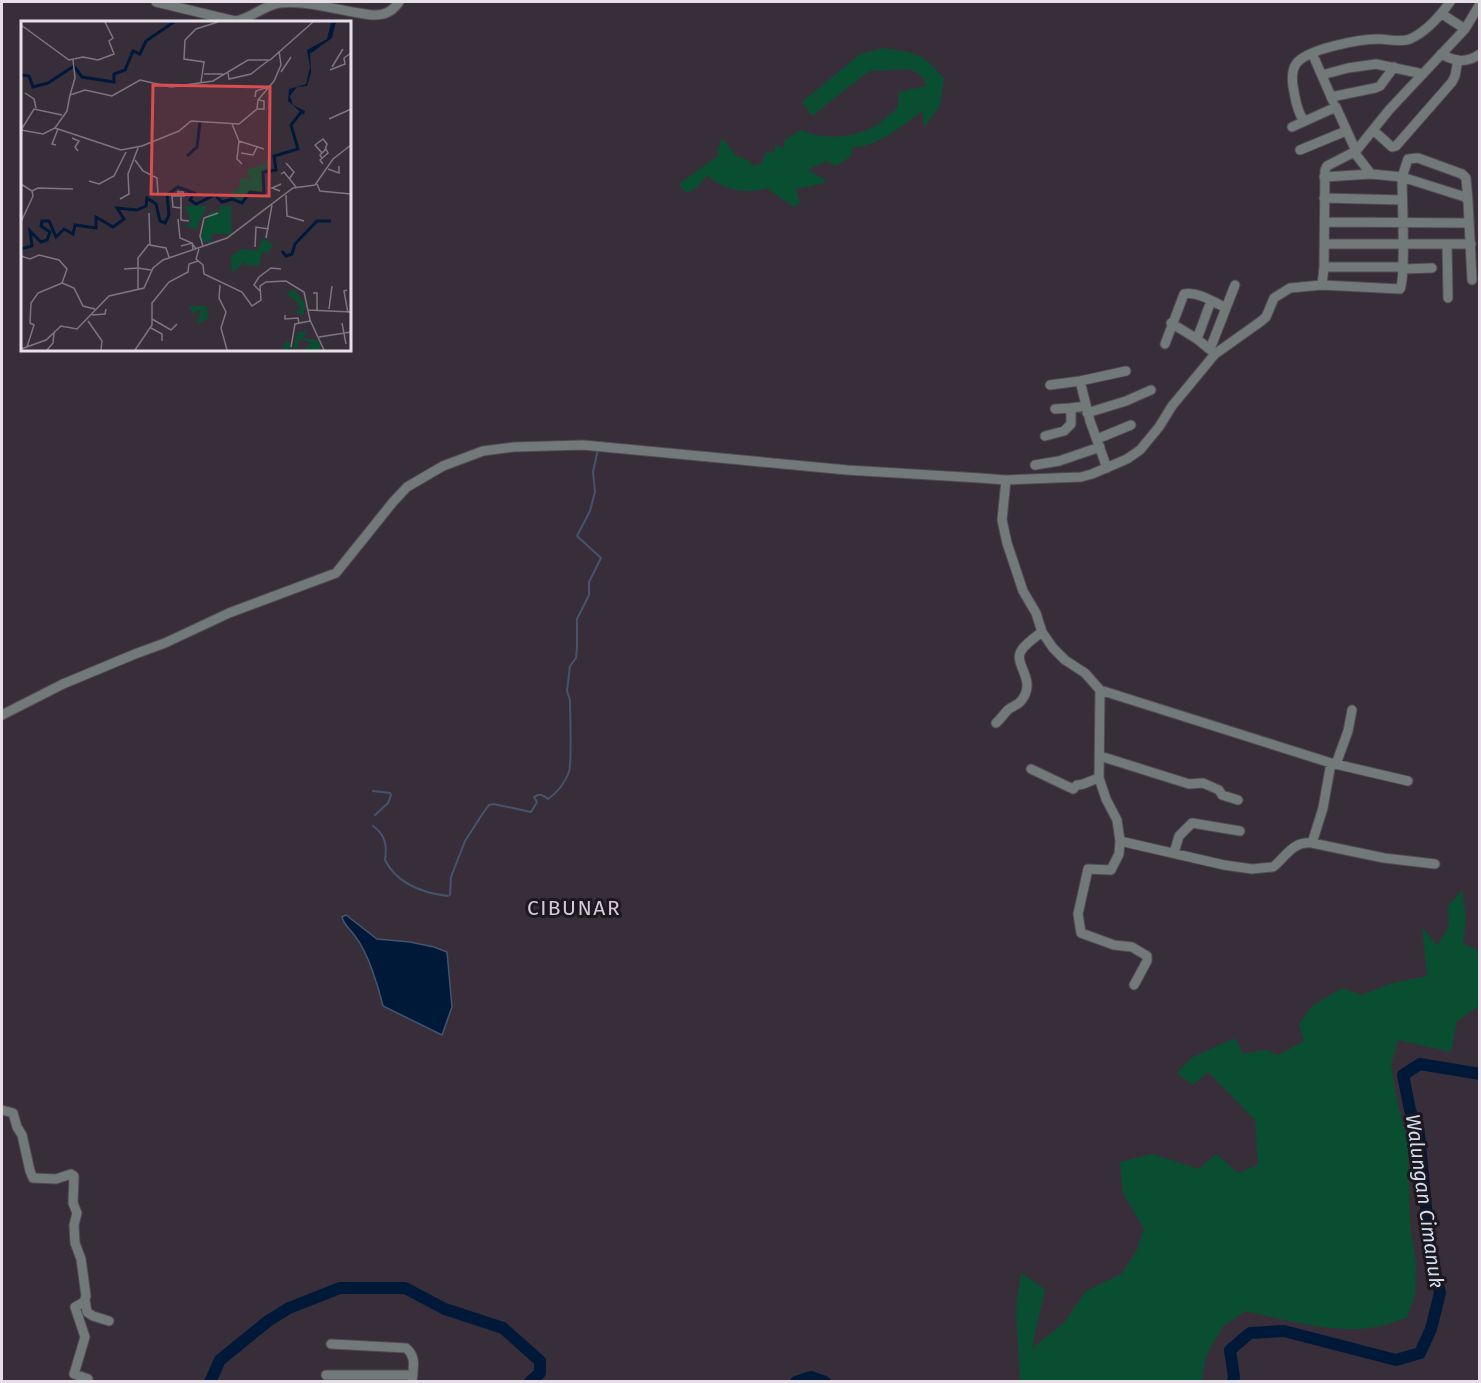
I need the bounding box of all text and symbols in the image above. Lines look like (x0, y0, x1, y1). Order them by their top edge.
inset map (21, 21, 351, 351)
district label: CIBUNAR (527, 895, 621, 921)
water label: Walungan Cimanuk (1401, 1113, 1449, 1290)

